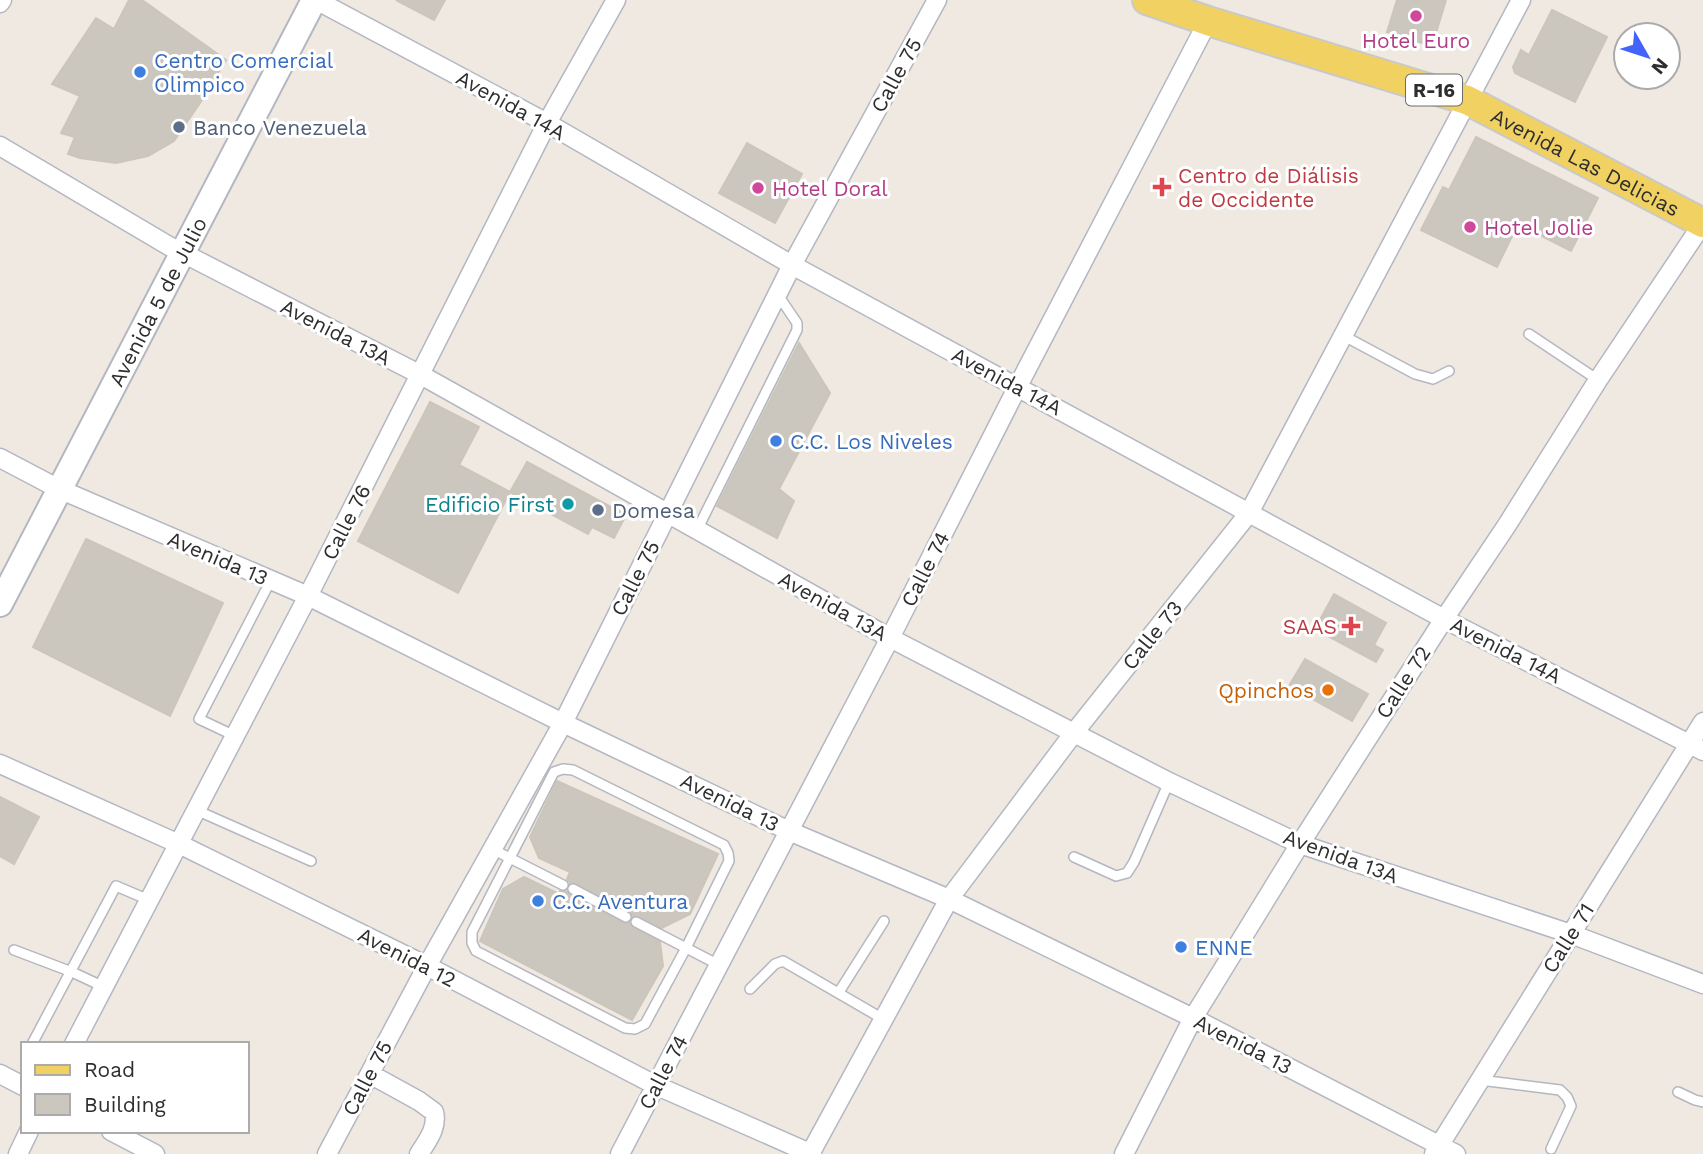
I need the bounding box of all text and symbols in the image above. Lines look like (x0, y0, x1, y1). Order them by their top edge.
marker: Hotel Euro (1408, 8, 1424, 24)
north arrow (1612, 21, 1682, 91)
place label: Hotel Euro (1362, 28, 1470, 53)
street label: Calle 75 (865, 33, 927, 117)
place label: Centro Comercial Olimpico (154, 48, 334, 97)
text: N (1646, 54, 1673, 79)
marker: Centro Comercial Olimpico (132, 64, 148, 80)
street label: Avenida 14A (452, 65, 570, 145)
road number: R-16 (1406, 74, 1462, 106)
street label: Avenida Las Delicias (1487, 102, 1684, 221)
place label: Banco Venezuela (193, 115, 367, 140)
marker: Banco Venezuela (171, 119, 187, 135)
place label: Centro de Diálisis de Occidente (1178, 163, 1359, 212)
place label: Hotel Doral (772, 176, 888, 201)
marker: Centro de Diálisis de Occidente (1152, 177, 1172, 197)
marker: Hotel Doral (750, 180, 766, 196)
street label: Avenida 5 de Julio (103, 213, 212, 390)
place label: Hotel Jolie (1484, 215, 1593, 240)
marker: Hotel Jolie (1462, 219, 1478, 235)
street label: Avenida 13A (277, 294, 395, 371)
street label: Avenida 14A (948, 342, 1066, 421)
place label: C.C. Los Niveles (790, 429, 953, 454)
marker: C.C. Los Niveles (768, 433, 784, 449)
street label: Calle 76 (316, 480, 376, 564)
place label: Edificio First (425, 492, 554, 517)
marker: Edificio First (560, 496, 576, 512)
place label: Domesa (612, 498, 695, 523)
marker: Domesa (590, 502, 606, 518)
street label: Avenida 13 (164, 526, 272, 590)
street label: Calle 74 (896, 527, 954, 611)
street label: Calle 75 (605, 536, 665, 620)
street label: Avenida 13A (774, 566, 892, 646)
street label: Calle 73 (1117, 595, 1187, 675)
street label: Avenida 14A (1446, 611, 1566, 689)
place label: SAAS (1283, 614, 1337, 639)
marker: SAAS (1343, 618, 1359, 634)
street label: Calle 72 (1370, 641, 1436, 723)
place label: Qpinchos (1218, 678, 1314, 703)
marker: Qpinchos (1320, 682, 1336, 698)
street label: Avenida 13 (677, 767, 783, 837)
street label: Avenida 13A (1280, 824, 1402, 888)
place label: C.C. Aventura (552, 889, 688, 914)
marker: C.C. Aventura (530, 893, 546, 909)
street label: Calle 71 (1537, 898, 1599, 978)
street label: Avenida 12 (354, 922, 460, 992)
place label: ENNE (1195, 935, 1253, 960)
marker: ENNE (1173, 939, 1189, 955)
street label: Avenida 13 (1190, 1009, 1296, 1079)
street label: Calle 74 (633, 1030, 693, 1114)
street label: Calle 75 (337, 1036, 397, 1120)
legend (21, 1042, 248, 1133)
text: Road (84, 1057, 135, 1082)
text: Building (84, 1092, 166, 1117)

